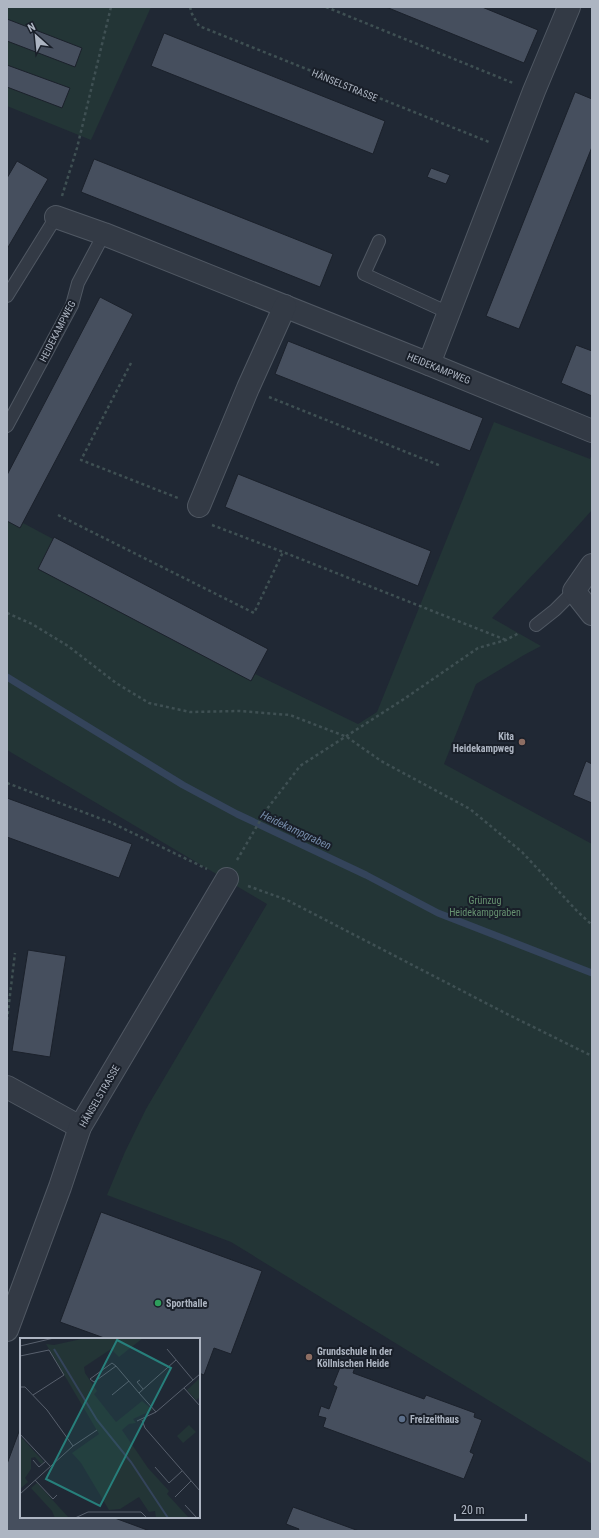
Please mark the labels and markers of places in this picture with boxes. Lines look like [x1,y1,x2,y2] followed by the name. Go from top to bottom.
[453,731,514,754] place label: Kita Heidekampweg
[517,737,527,747] marker: Kita Heidekampweg
[153,1298,163,1308] marker: Sporthalle
[166,1298,208,1309] place label: Sporthalle
[317,1346,393,1369] place label: Grundschule in der Köllnischen Heide
[304,1352,314,1362] marker: Grundschule in der Köllnischen Heide
[397,1414,407,1424] marker: Freizeithaus
[410,1414,460,1425] place label: Freizeithaus

